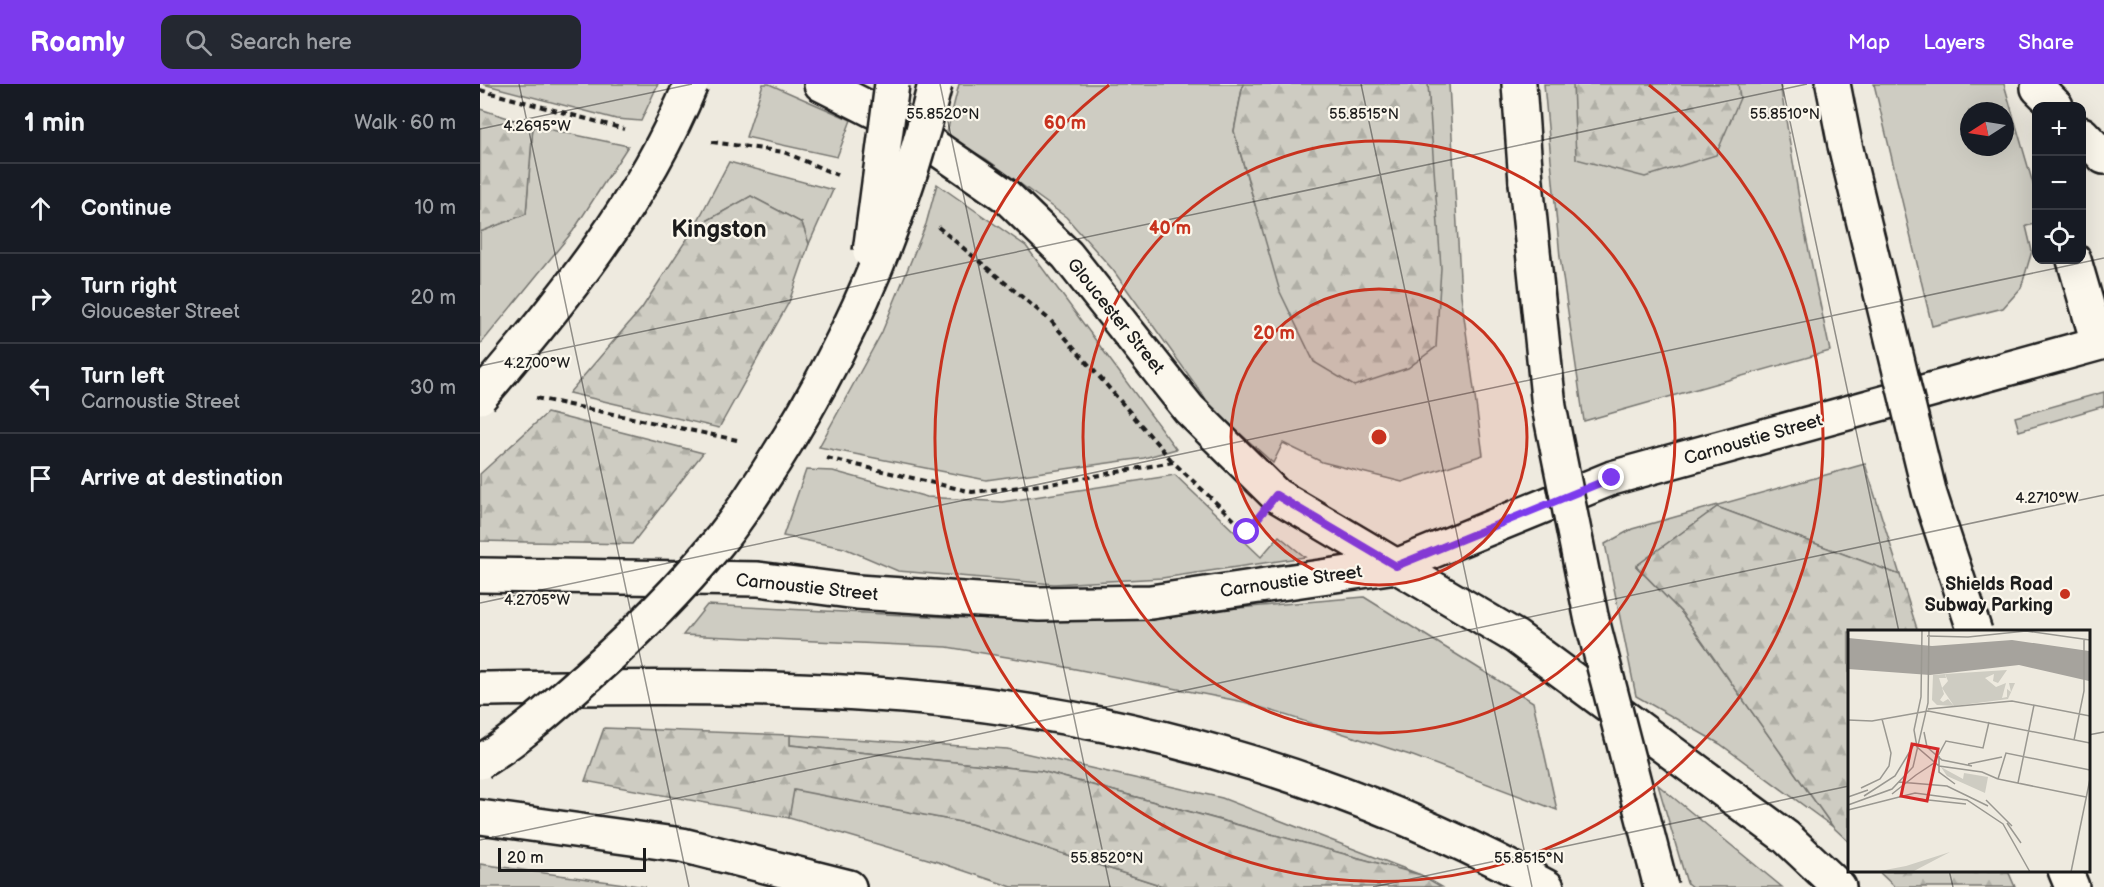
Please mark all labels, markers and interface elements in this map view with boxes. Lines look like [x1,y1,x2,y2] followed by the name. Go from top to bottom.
[161,15,581,69] search box
[30,26,125,59] text: Roamly
[182,26,215,59] icon: search
[230,29,352,56] text: Search here
[1848,30,1890,55] text: Map
[1923,30,1985,55] text: Layers
[2018,30,2074,55] text: Share
[1960,102,2014,156] north arrow
[2032,102,2086,264] map controls
[2032,102,2086,156] button: +
[906,105,980,124] text: 55.8520°N
[1329,105,1399,124] text: 55.8515°N
[1750,105,1820,124] text: 55.8510°N
[24,108,85,139] text: 1 min
[354,111,456,135] text: Walk · 60 m
[1044,113,1086,134] text: 60 m
[503,117,571,136] text: 4.2695°W
[2032,156,2086,210] button: −
[24,192,57,225] icon: ahead
[81,195,171,222] text: Continue
[415,196,456,220] text: 10 m
[2032,210,2086,264] button: locate
[671,215,767,244] district label: Kingston
[1149,218,1191,239] text: 40 m
[1063,254,1169,379] street label: Gloucester Street
[81,273,177,300] text: Turn right
[24,282,57,315] icon: right
[411,286,456,310] text: 20 m
[81,300,240,324] text: Gloucester Street
[1253,323,1295,344] text: 20 m
[504,354,571,373] text: 4.2700°W
[81,363,165,390] text: Turn left
[24,372,57,405] icon: left
[410,376,456,400] text: 30 m
[81,390,240,414] text: Carnoustie Street
[1682,410,1825,469] street label: Carnoustie Street
[1369,427,1389,447] centre of rings
[24,462,57,495] icon: arrive
[1598,464,1624,490] route end
[81,465,283,492] text: Arrive at destination
[2015,489,2079,508] text: 4.2710°W
[1233,518,1259,544] route start
[1219,561,1364,602] street label: Carnoustie Street
[735,570,880,605] street label: Carnoustie Street
[1925,574,2053,616] place label: Shields Road Subway Parking
[2058,587,2072,601] marker: Shields Road Subway Parking
[504,591,570,610] text: 4.2705°W
[1848,630,2089,872] inset map
[498,845,646,872] scale bar
[507,849,543,868] text: 20 m
[1070,849,1144,868] text: 55.8520°N
[1494,849,1564,868] text: 55.8515°N

